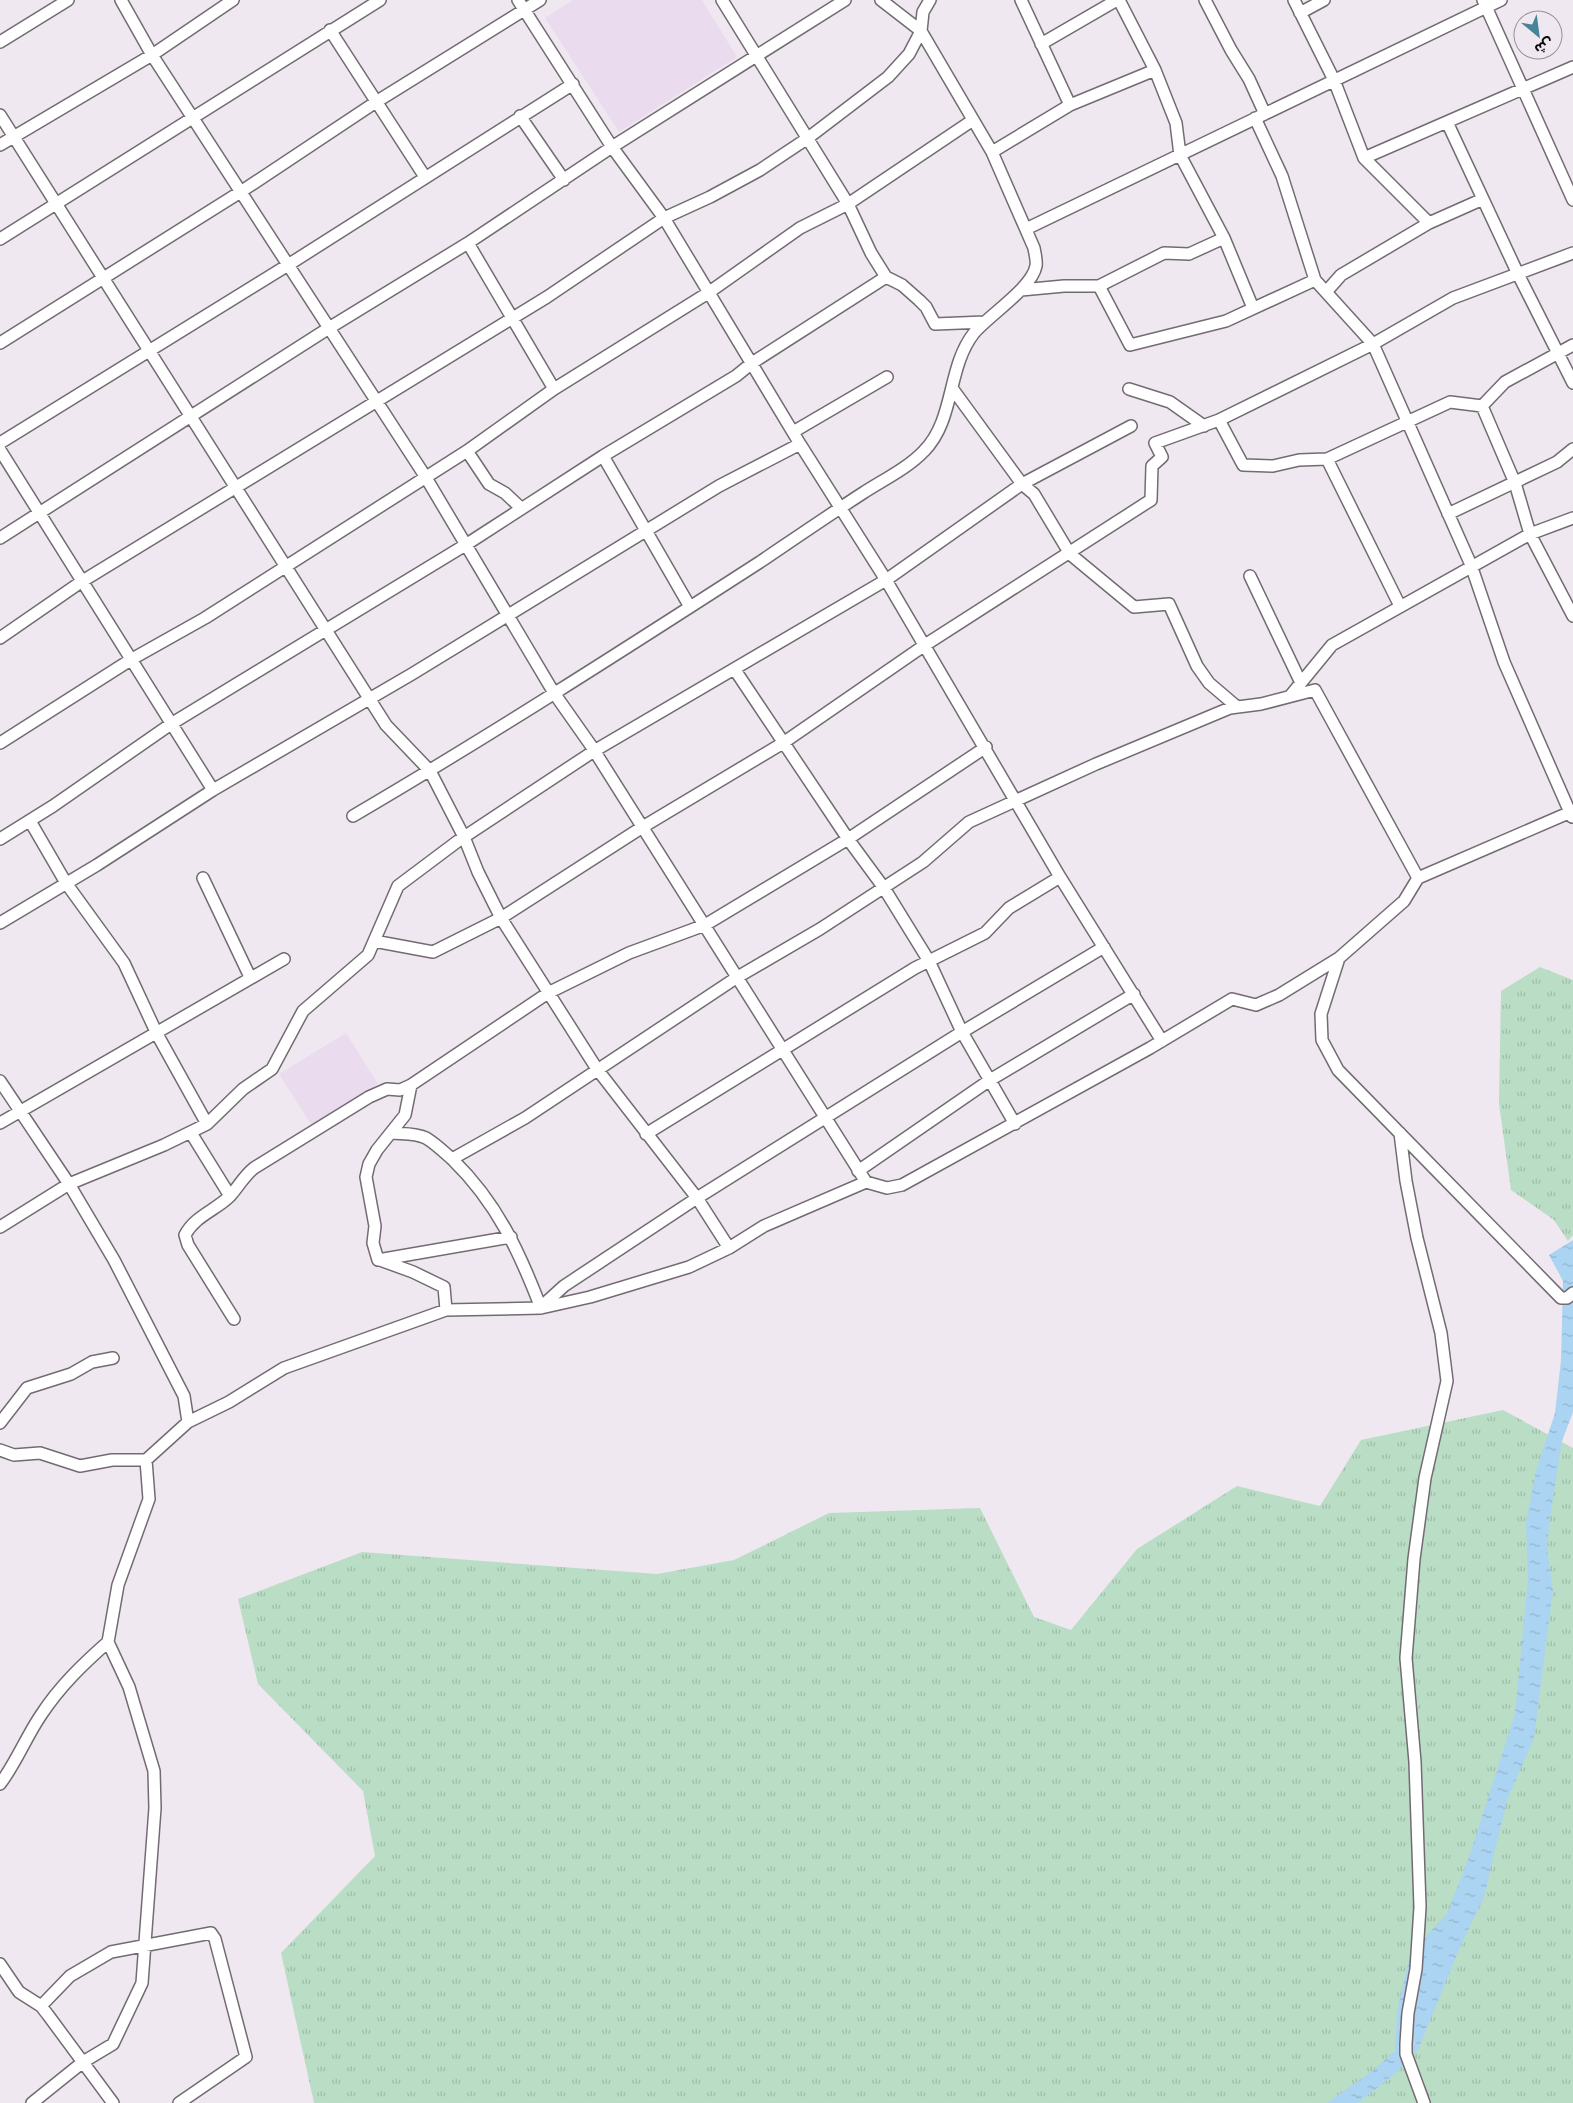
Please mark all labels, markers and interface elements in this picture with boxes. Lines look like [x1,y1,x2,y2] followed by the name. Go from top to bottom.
[1513,10,1563,60] north arrow
[1531,33,1558,61] text: ش

